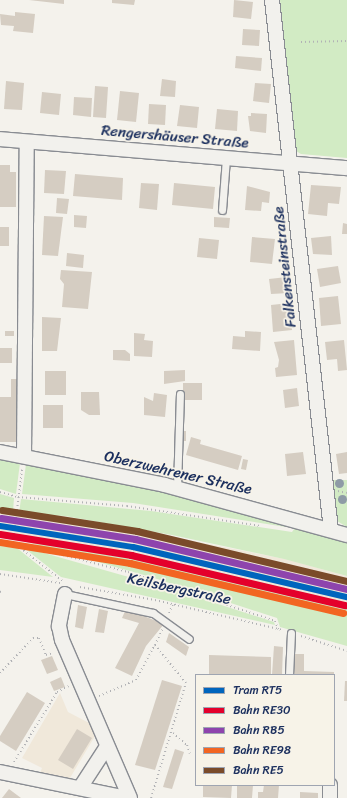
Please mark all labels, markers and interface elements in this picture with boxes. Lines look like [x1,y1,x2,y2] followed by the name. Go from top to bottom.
[100,122,250,152] street label: Rengershäuser Straße
[270,206,300,328] street label: Falkensteinstraße
[102,447,254,499] street label: Oberzwehrener Straße
[126,569,232,609] street label: Keilsbergstraße
[195,674,335,786] legend
[233,679,282,701] text: Tram RT5
[233,699,291,721] text: Bahn RE30
[233,719,285,741] text: Bahn RB5
[233,739,291,761] text: Bahn RE98
[233,759,284,781] text: Bahn RE5

